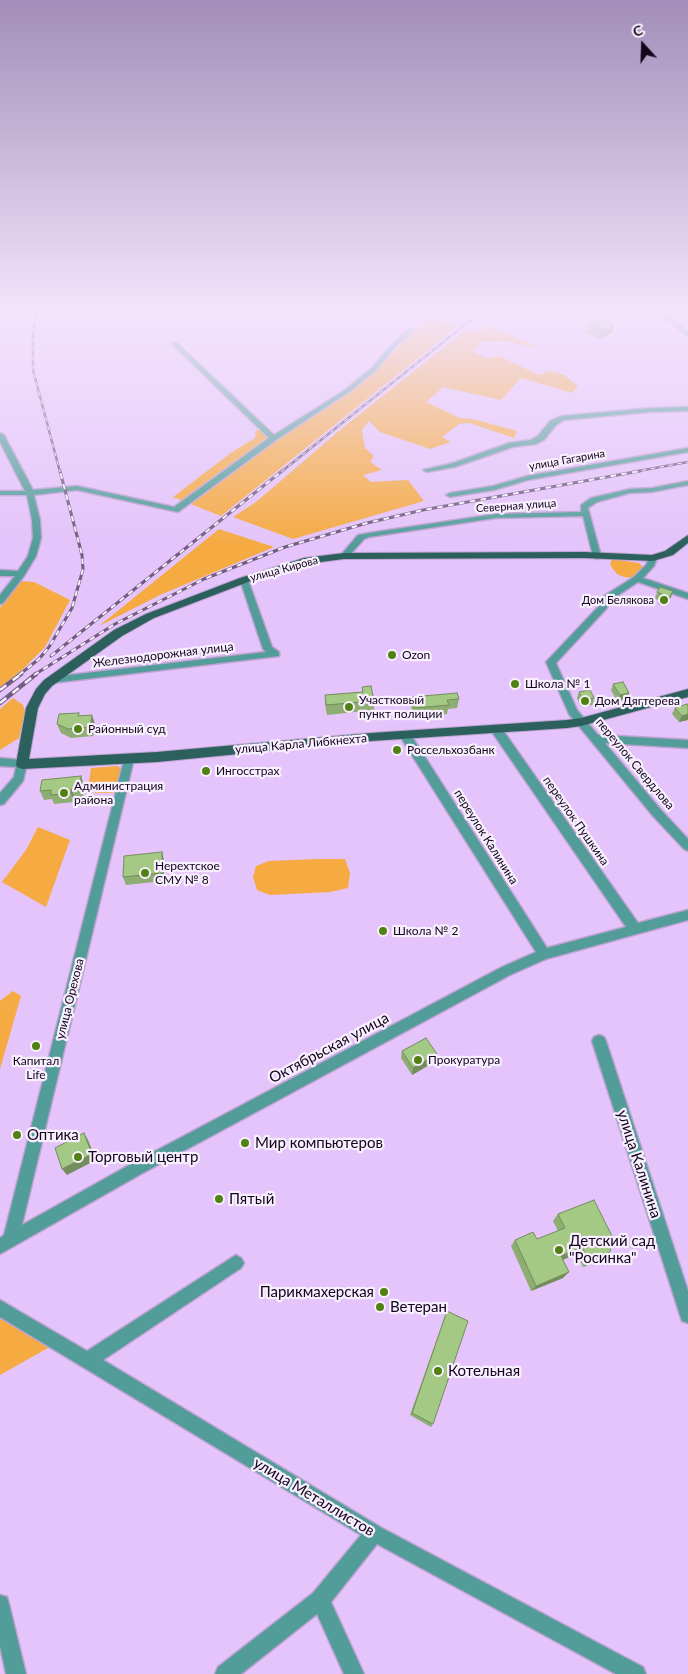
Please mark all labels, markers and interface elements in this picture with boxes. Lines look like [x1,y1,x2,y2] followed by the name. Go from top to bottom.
[618,20,668,70] north arrow
[630,21,645,40] text: С
[528,447,606,473] street label: улица Гагарина
[475,497,557,515] street label: Северная улица
[249,554,319,584] street label: улица Кирова
[582,593,654,607] place label: Дом Белякова
[658,594,670,606] marker: Дом Белякова
[92,639,234,671] street label: Железнодорожная улица
[402,648,430,662] place label: Ozon
[386,649,398,661] marker: Ozon
[525,677,590,691] place label: Школа № 1
[509,678,521,690] marker: Школа № 1
[359,693,442,721] place label: Участковый пункт полиции
[595,694,680,708] place label: Дом Дягтерева
[579,695,591,707] marker: Дом Дягтерева
[343,701,355,713] marker: Участковый пункт полиции
[593,715,677,813] street label: переулок Свердлова
[88,722,166,736] place label: Районный суд
[72,723,84,735] marker: Районный суд
[235,731,367,757] street label: улица Карла Либкнехта
[407,743,495,757] place label: Россельхозбанк
[391,744,403,756] marker: Россельхозбанк
[216,764,279,778] place label: Ингосстрах
[200,765,212,777] marker: Ингосстрах
[540,774,612,868] street label: переулок Пушкина
[74,779,163,807] place label: Администрация района
[58,787,70,799] marker: Администрация района
[451,787,521,887] street label: переулок Калинина
[155,859,220,887] place label: Нерехтское СМУ № 8
[139,867,151,879] marker: Нерехтское СМУ № 8
[393,924,458,938] place label: Школа № 2
[377,925,389,937] marker: Школа № 2
[53,957,87,1041] street label: улица Орехова
[266,1009,392,1087] street label: Октябрьская улица
[30,1040,42,1052] marker: Капитал Life
[428,1053,500,1067] place label: Прокуратура
[13,1054,59,1082] place label: Капитал Life
[412,1054,424,1066] marker: Прокуратура
[613,1108,665,1220] street label: улица Калинина
[27,1126,79,1144] place label: Оптика
[11,1129,23,1141] marker: Оптика
[255,1134,383,1152] place label: Мир компьютеров
[239,1137,251,1149] marker: Мир компьютеров
[88,1148,198,1166] place label: Торговый центр
[72,1151,84,1163] marker: Торговый центр
[229,1190,274,1208] place label: Пятый
[213,1193,225,1205] marker: Пятый
[569,1232,655,1267] place label: Детский сад "Росинка"
[553,1244,565,1256] marker: Детский сад "Росинка"
[260,1283,374,1301] place label: Парикмахерская
[378,1286,390,1298] marker: Парикмахерская
[390,1298,447,1316] place label: Ветеран
[374,1301,386,1313] marker: Ветеран
[448,1362,520,1380] place label: Котельная
[432,1365,444,1377] marker: Котельная
[250,1454,378,1540] street label: улица Металлистов

